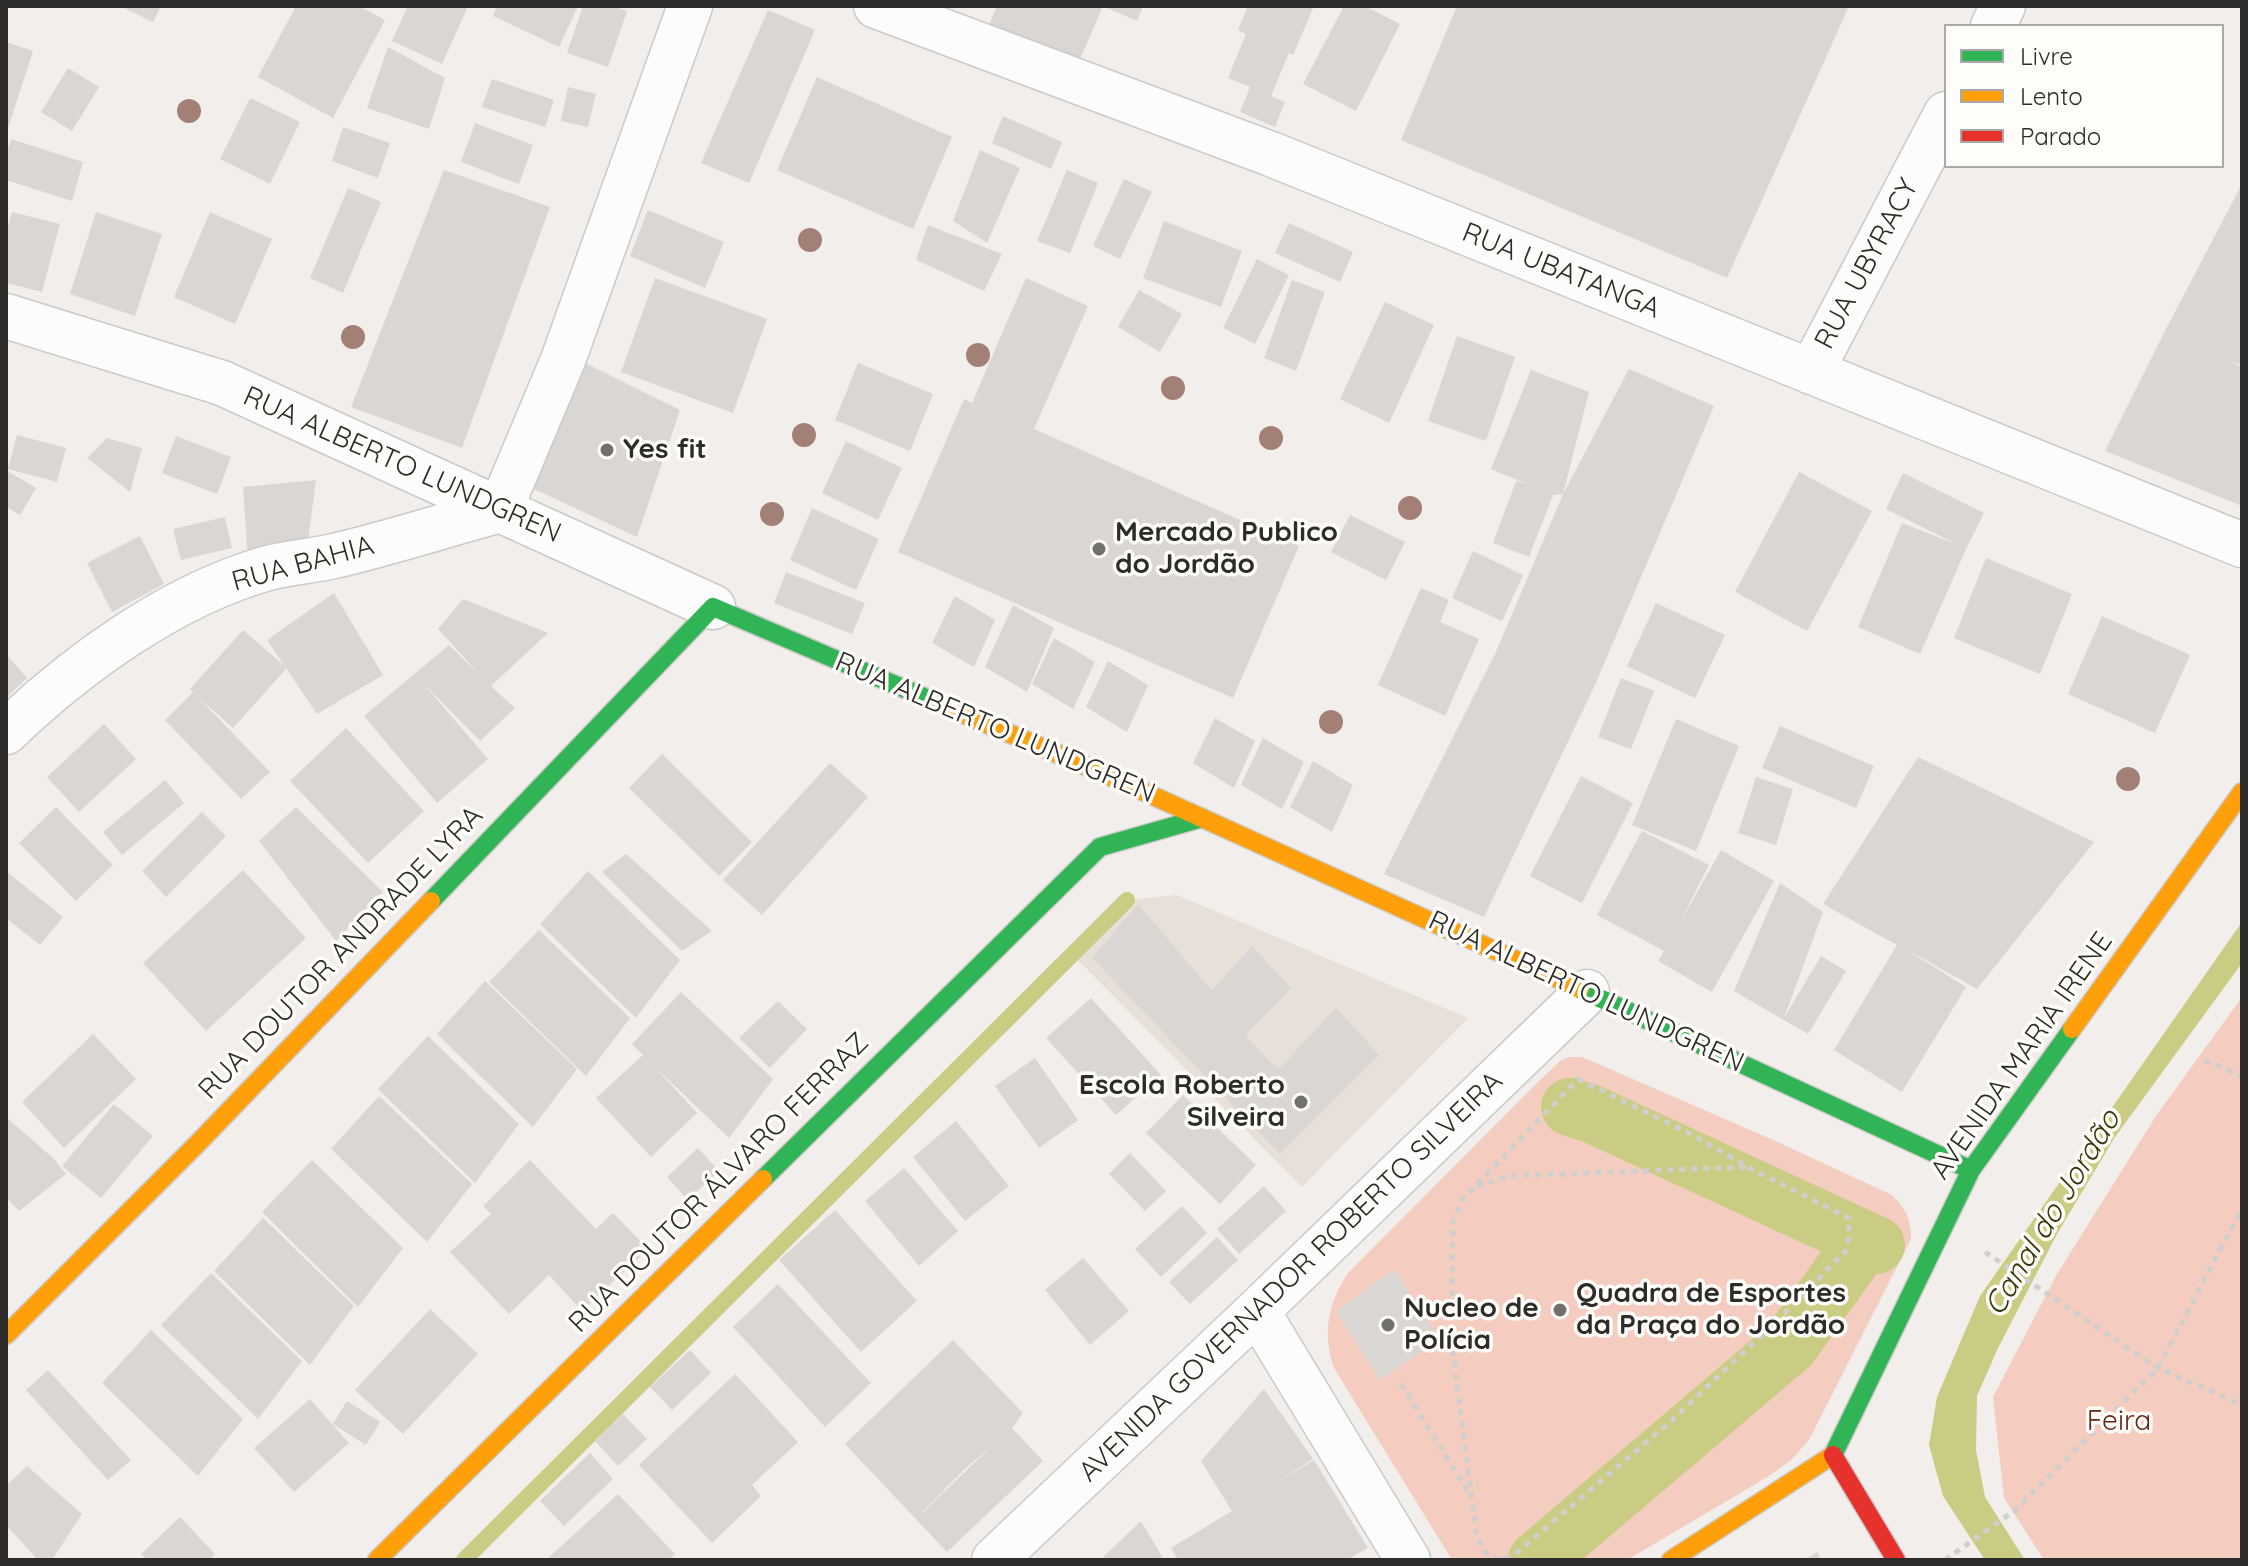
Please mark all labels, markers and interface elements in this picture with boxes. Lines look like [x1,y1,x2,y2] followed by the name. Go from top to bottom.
[1944,24,2224,168] legend
[2020,41,2073,71] text: Livre
[2020,81,2083,111] text: Lento
[2020,121,2101,151] text: Parado
[1808,173,1926,355] street label: RUA UBYRACY
[1457,216,1665,326] street label: RUA UBATANGA
[238,380,566,550] street label: RUA ALBERTO LUNDGREN
[623,433,707,467] place label: Yes fit
[598,441,616,459] marker: Yes fit
[1115,516,1338,582] place label: Mercado Publico do Jordão
[228,529,378,599] street label: RUA BAHIA
[1090,540,1108,558] marker: Mercado Publico do Jordão
[830,645,1160,811] street label: RUA ALBERTO LUNDGREN
[192,799,490,1107] street label: RUA DOUTOR ANDRADE LYRA
[1423,904,1749,1080] street label: RUA ALBERTO LUNDGREN
[1924,926,2120,1186] street label: AVENIDA MARIA IRENE
[562,1026,876,1340] street label: RUA DOUTOR ÁLVARO FERRAZ
[1072,1065,1510,1489] street label: AVENIDA GOVERNADOR ROBERTO SILVEIRA
[1079,1069,1285,1135] place label: Escola Roberto Silveira
[1292,1093,1310,1111] marker: Escola Roberto Silveira
[1977,1104,2129,1322] water label: Canal do Jordão
[1576,1277,1846,1343] place label: Quadra de Esportes da Praça do Jordão
[1404,1292,1539,1358] place label: Nucleo de Polícia
[1551,1301,1569,1319] marker: Quadra de Esportes da Praça do Jordão
[1379,1316,1397,1334] marker: Nucleo de Polícia
[2087,1405,2151,1439] park label: Feira

